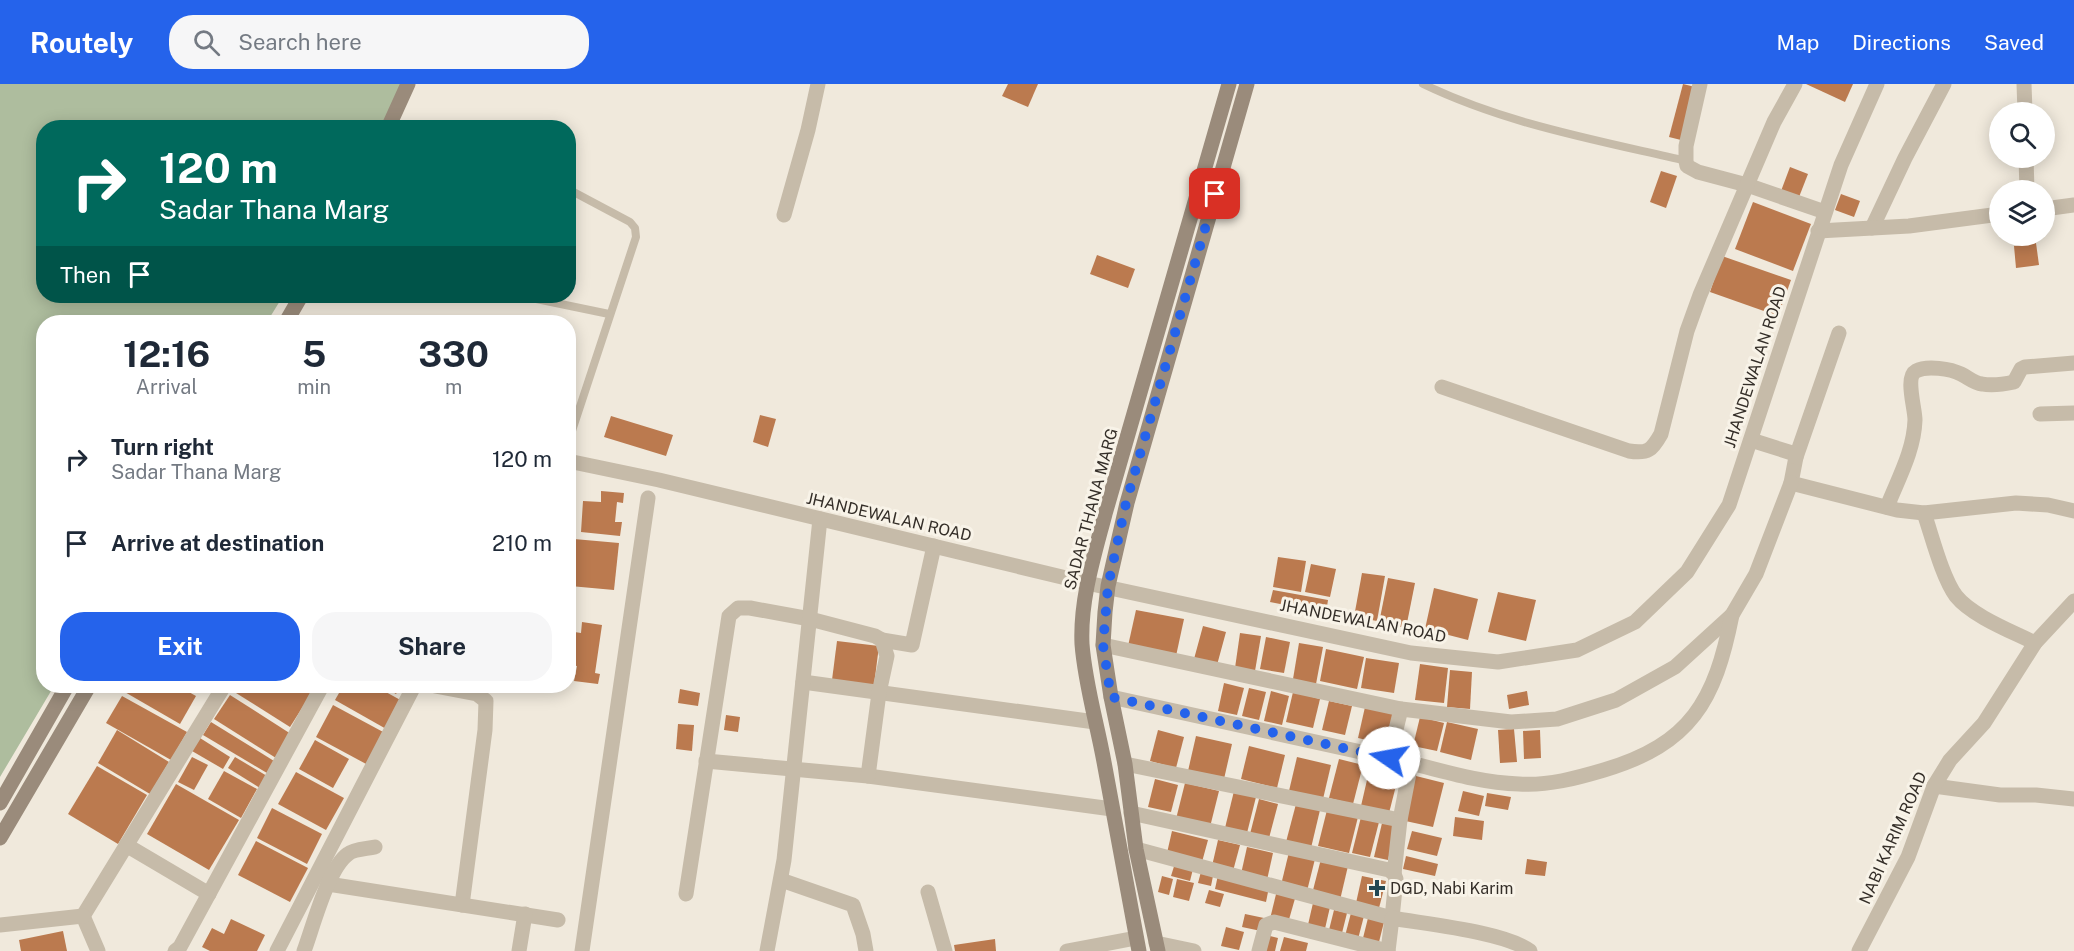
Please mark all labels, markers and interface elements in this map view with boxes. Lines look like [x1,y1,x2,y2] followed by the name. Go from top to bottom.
[169,15,589,69] search box
[30,26,133,59] text: Routely
[190,26,223,59] icon: search
[238,29,362,55] text: Search here
[1777,30,1819,55] text: Map
[1852,30,1951,55] text: Directions
[1984,30,2044,55] text: Saved
[1989,102,2055,246] map controls
[1989,102,2055,168] button: search
[159,143,278,192] text: 120 m
[60,144,138,222] icon: right
[1189,168,1240,219] pin
[1198,177,1231,210] icon: arrive
[1989,180,2055,246] button: layers
[159,193,389,225] text: Sadar Thana Marg
[123,258,156,291] icon: arrive
[60,262,111,288] text: Then
[1720,284,1790,450] street label: JHANDEWALAN ROAD
[123,333,210,375] text: 12:16
[302,333,326,375] text: 5
[418,333,489,375] text: 330
[136,375,197,399] text: Arrival
[297,375,331,399] text: min
[445,375,462,399] text: m
[1060,426,1122,592] street label: SADAR THANA MARG
[111,434,214,460] text: Turn right
[60,443,93,476] icon: right
[492,446,552,472] text: 120 m
[111,460,282,484] text: Sadar Thana Marg
[805,489,973,545] street label: JHANDEWALAN ROAD
[60,527,93,560] icon: arrive
[111,530,324,556] text: Arrive at destination
[492,530,552,556] text: 210 m
[1278,596,1448,646] street label: JHANDEWALAN ROAD
[60,612,300,681] button: Exit
[312,612,552,681] button: Share
[1357,726,1421,790] position arrow
[1855,769,1931,907] street label: NABI KARIM ROAD
[1368,879,1386,897] marker: DGD, Nabi Karim
[1390,879,1513,898] place label: DGD, Nabi Karim

